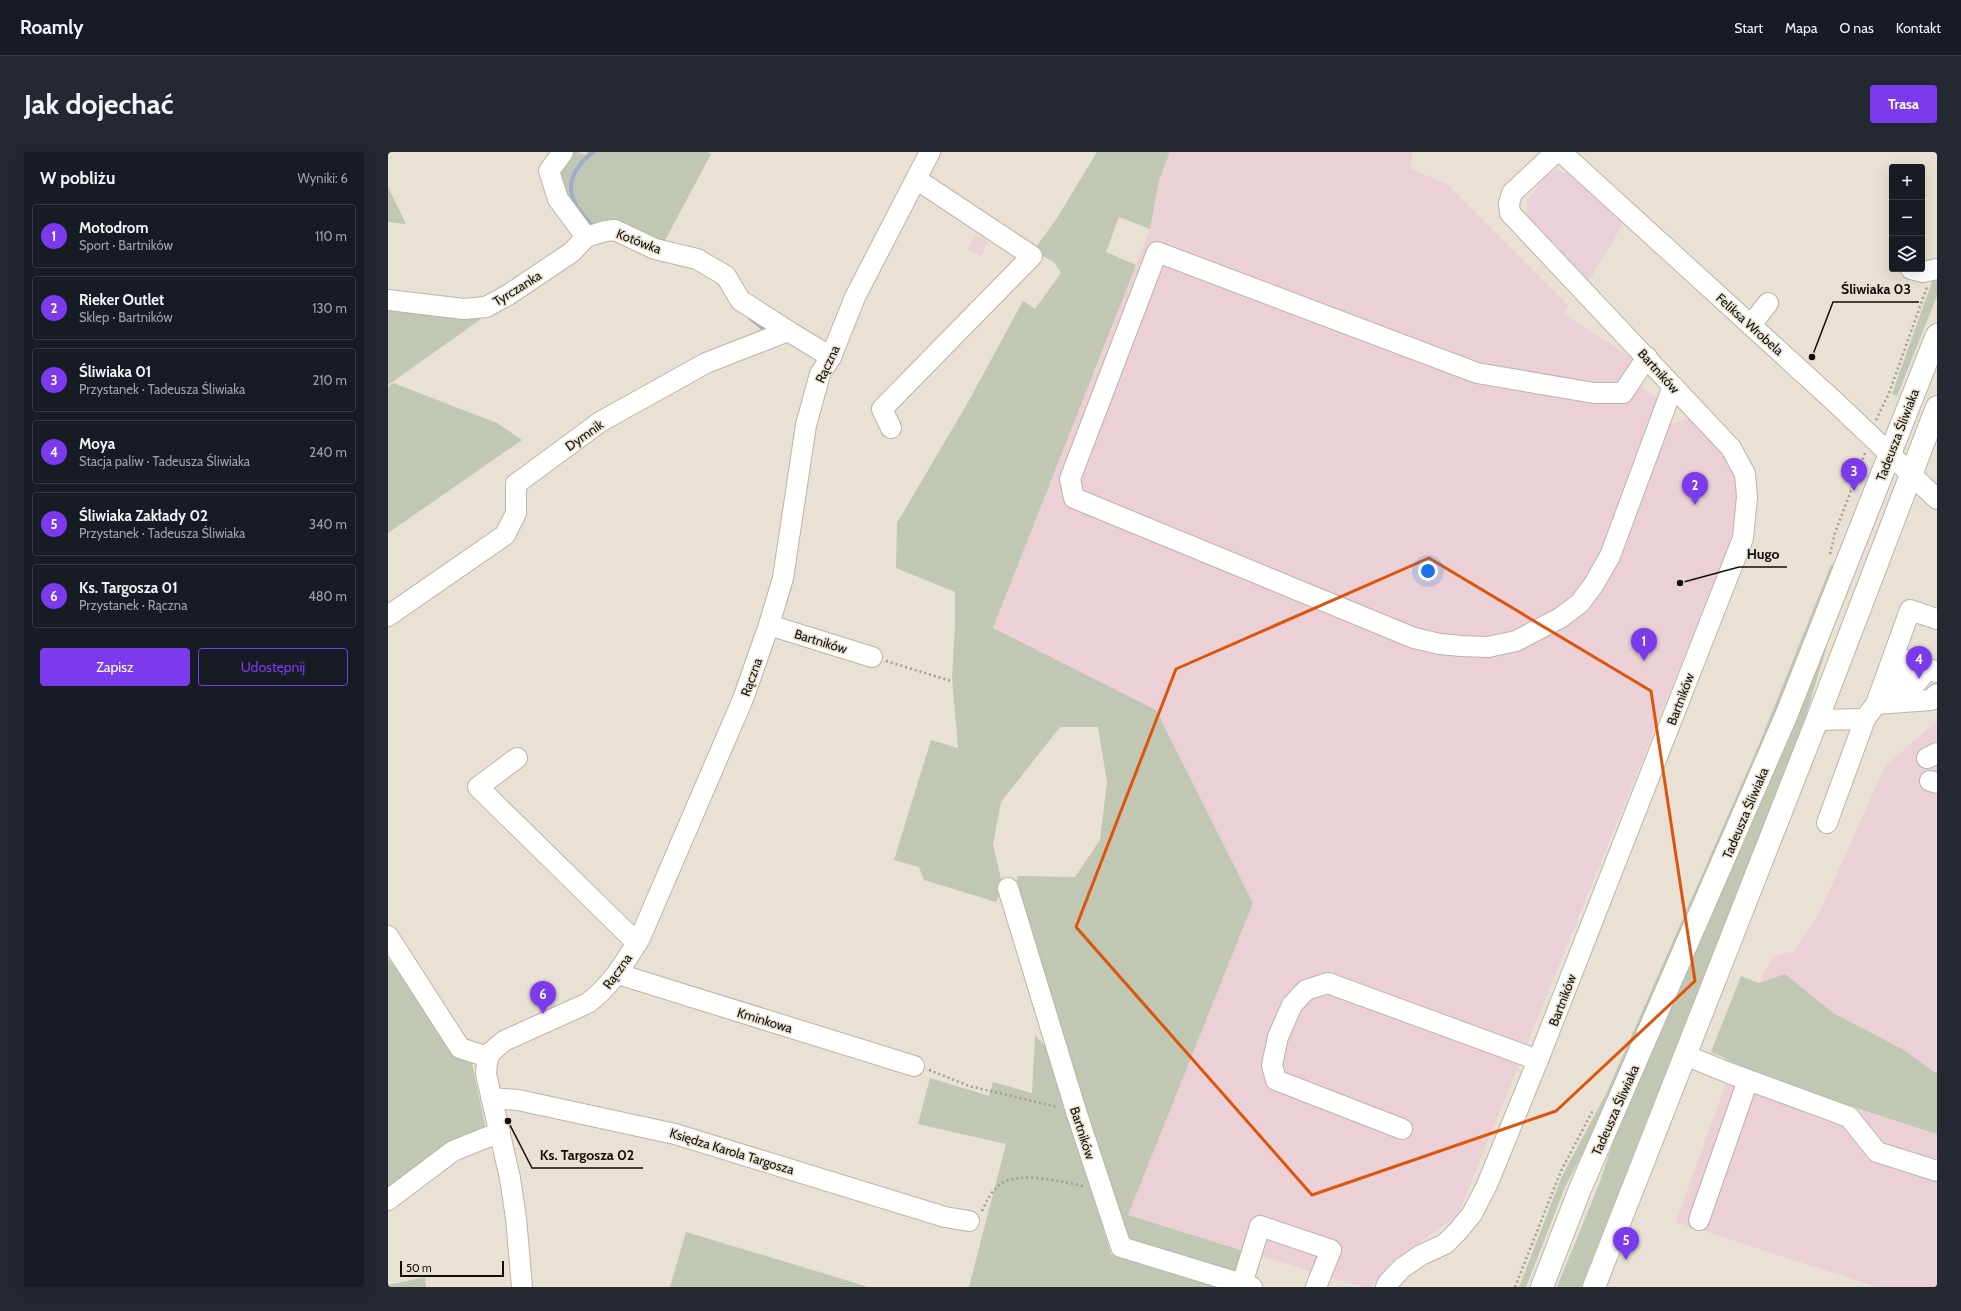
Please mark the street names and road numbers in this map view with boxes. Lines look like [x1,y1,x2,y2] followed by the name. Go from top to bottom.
[614,225,664,257] street label: Kotówka
[490,267,545,309] street label: Tyrczanka
[1713,290,1788,359] street label: Feliksa Wrobela
[811,342,843,385] street label: Rączna
[1635,345,1684,397] street label: Bartników
[1872,386,1922,483] street label: Tadeusza Śliwiaka
[562,416,606,454] street label: Dymnik
[793,625,850,657] street label: Bartników
[737,655,766,698] street label: Rączna
[1663,670,1697,727] street label: Bartników
[1719,764,1772,861] street label: Tadeusza Śliwiaka
[599,950,636,992] street label: Rączna
[1545,971,1579,1028] street label: Bartników
[735,1004,795,1036] street label: Kminkowa
[1588,1061,1642,1158] street label: Tadeusza Śliwiaka
[1067,1105,1099,1162] street label: Bartników
[668,1124,797,1178] street label: Księdza Karola Targosza

